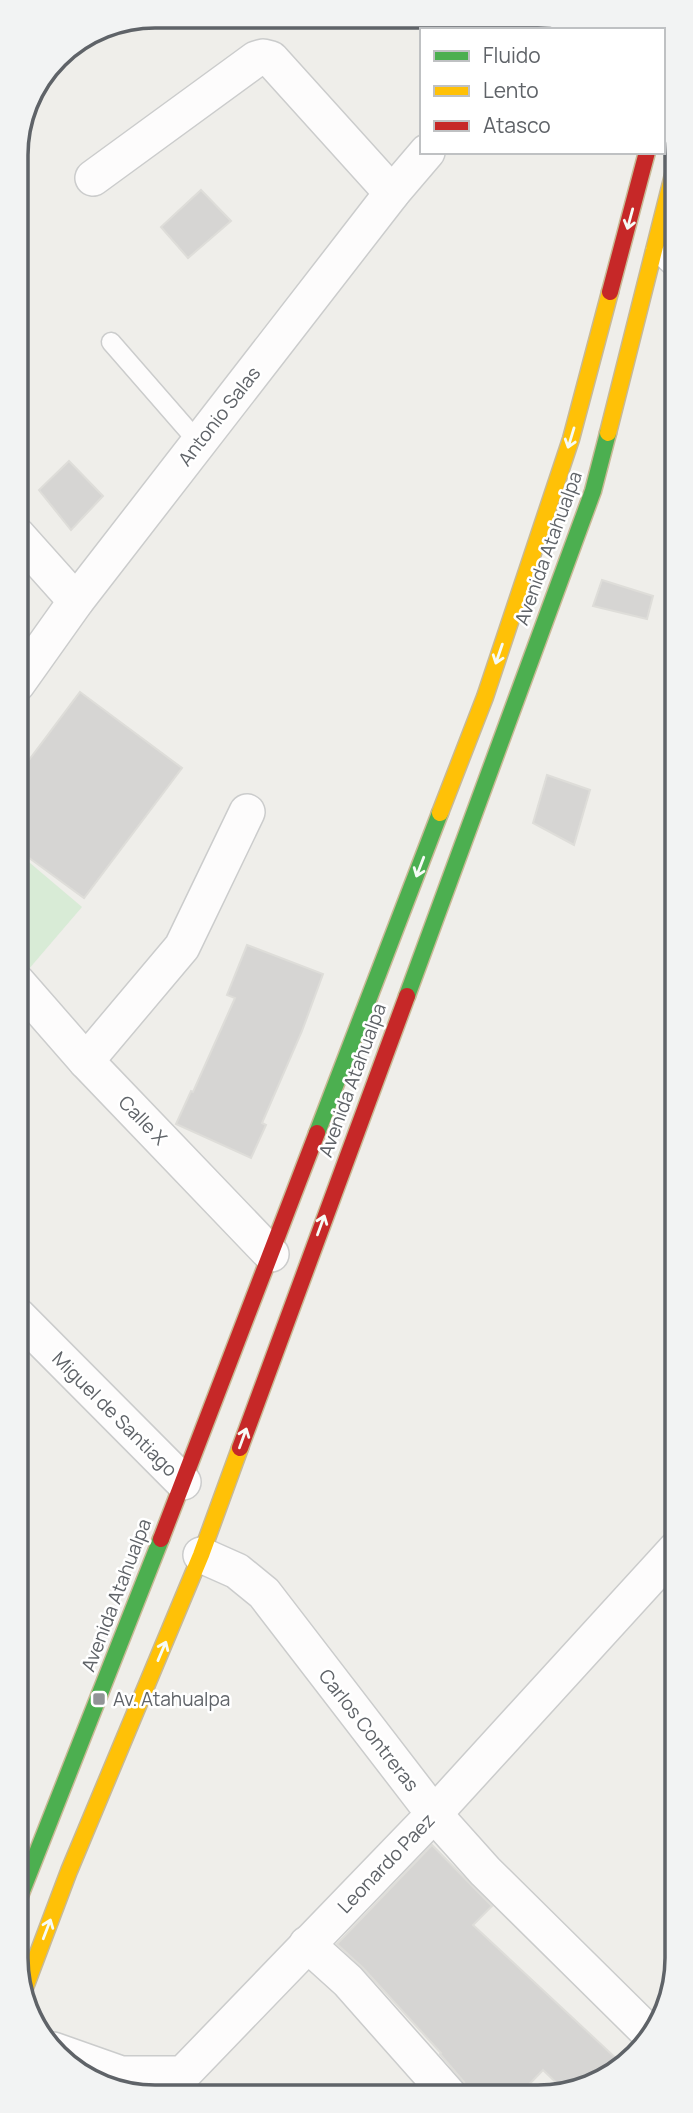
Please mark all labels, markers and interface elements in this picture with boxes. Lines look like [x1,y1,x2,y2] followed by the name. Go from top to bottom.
[420,28,665,154] legend
[483,41,541,69] text: Fluido
[483,76,539,104] text: Lento
[483,111,551,139] text: Atasco
[623,207,636,229] one-way arrow
[172,361,266,471] street label: Antonio Salas
[564,427,577,449] one-way arrow
[508,467,588,629] street label: Avenida Atahualpa
[492,643,505,665] one-way arrow
[412,856,425,877] one-way arrow
[312,999,392,1161] street label: Avenida Atahualpa
[113,1090,173,1151] street label: Calle X
[316,1214,329,1236] one-way arrow
[47,1346,183,1482] street label: Miguel de Santiago
[238,1428,250,1450] one-way arrow
[75,1515,157,1675] street label: Avenida Atahualpa
[156,1640,169,1662] one-way arrow
[313,1663,425,1797] street label: Carlos Contreras
[113,1686,230,1712] place label: Av. Atahualpa
[91,1691,107,1707] marker: Av. Atahualpa
[332,1807,440,1919] street label: Leonardo Paez
[42,1918,55,1940] one-way arrow

